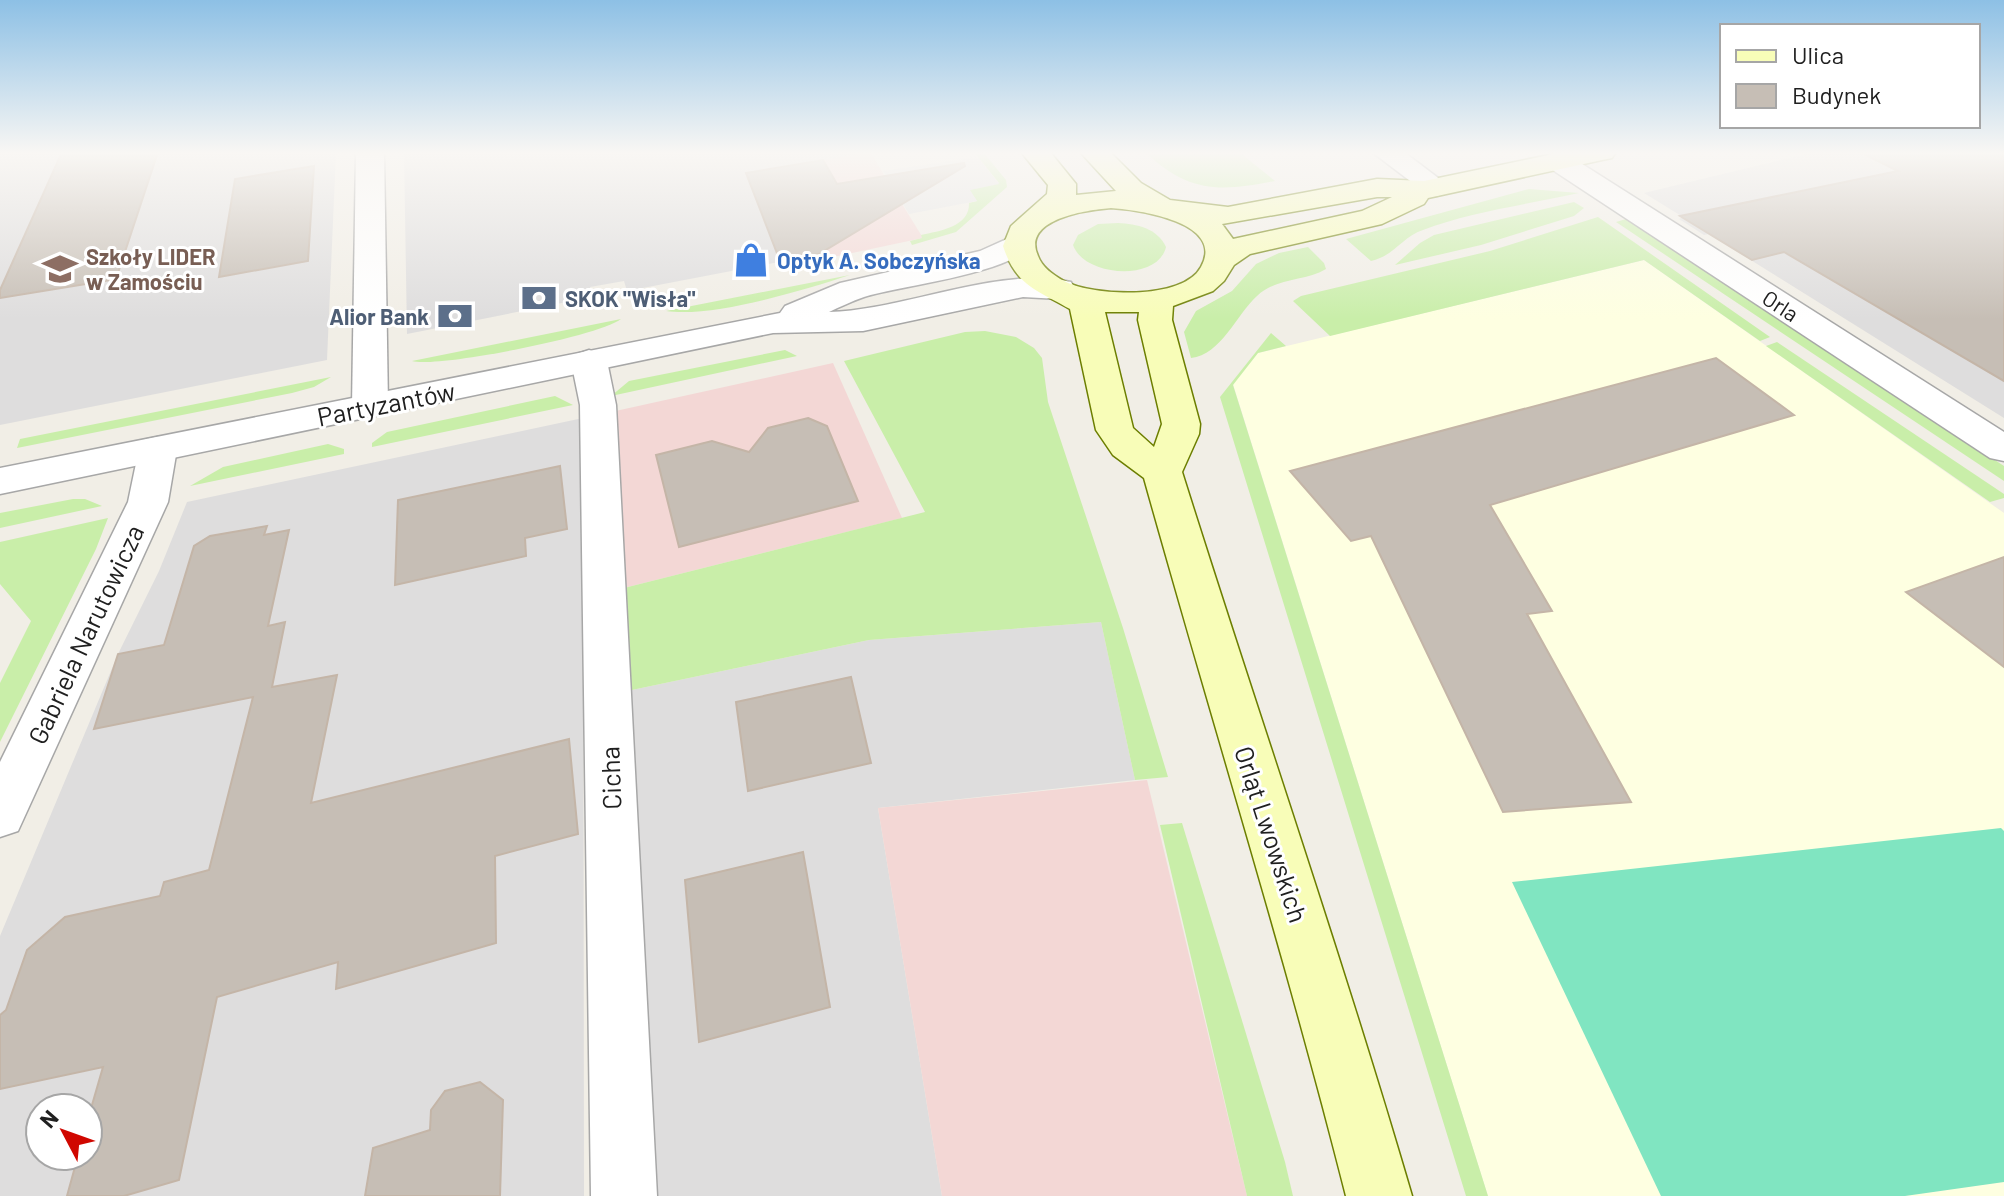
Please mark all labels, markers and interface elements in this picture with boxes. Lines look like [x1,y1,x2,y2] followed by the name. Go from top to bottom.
[1720,24,1980,128] legend
[1792,40,1844,69] text: Ulica
[1792,80,1881,109] text: Budynek
[732,241,770,279] shop icon: Optyk A. Sobczyńska
[86,243,216,294] place label: Szkoły LIDER w Zamościu
[777,247,981,273] place label: Optyk A. Sobczyńska
[41,250,79,288] school or university icon: Szkoły LIDER w Zamościu
[520,279,558,317] bank icon: SKOK "Wisła"
[1758,284,1804,326] street label: Orla
[565,285,696,311] place label: SKOK "Wisła"
[436,297,474,335] bank icon: Alior Bank
[329,303,429,329] place label: Alior Bank
[314,374,458,432] street label: Partyzantów
[21,519,149,749] street label: Gabriela Narutowicza
[1229,742,1315,926] street label: Orląt Lwowskich
[593,746,627,810] street label: Cicha
[24,1092,104,1172] north arrow
[34,1104,63,1132] text: N

